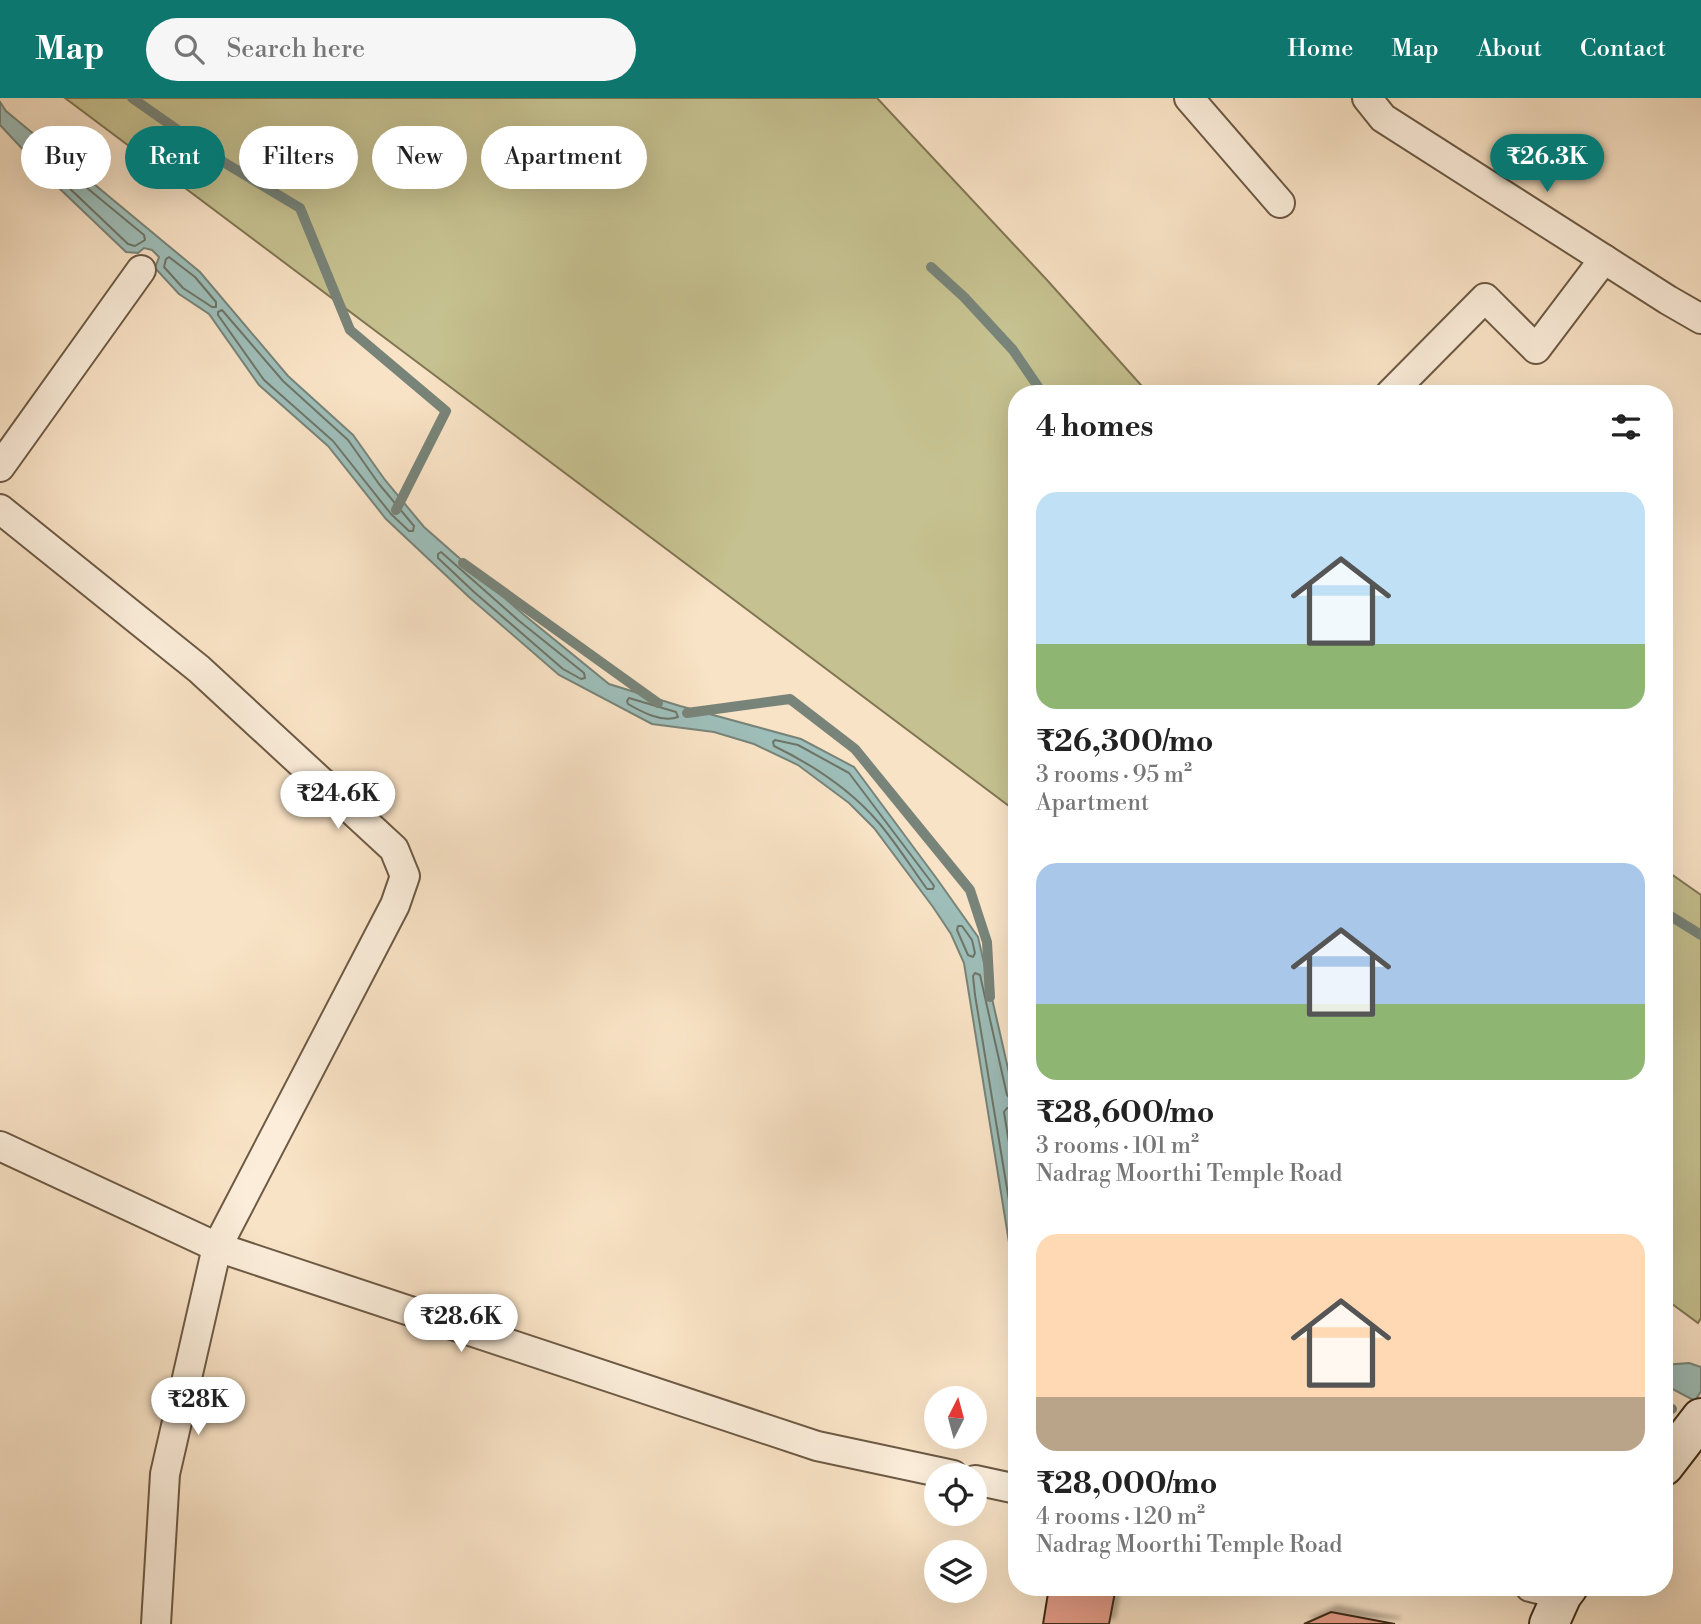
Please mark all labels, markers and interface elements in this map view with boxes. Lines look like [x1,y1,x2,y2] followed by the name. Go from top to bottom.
[146,18,636,81] search box
[35,29,104,70] text: Map
[170,30,208,68] icon: search
[226,33,365,65] text: Search here
[1288,34,1353,64] text: Home
[1391,34,1439,64] text: Map
[1477,34,1542,64] text: About
[1580,34,1666,64] text: Contact
[21,126,111,189] chip: Buy
[125,126,225,189] chip: Rent
[239,126,358,189] chip: Filters
[372,126,467,189] chip: New
[481,126,647,189] chip: Apartment
[1490,134,1604,194] pin: ₹26.3K
[1506,143,1588,171] text: ₹26.3K
[1036,408,1153,446] text: 4 homes
[1607,408,1645,446] icon: filters
[1278,538,1404,664] icon: home
[1036,723,1213,761] text: ₹26,300/mo
[1036,761,1192,789] text: 3 rooms · 95 m²
[281,772,395,831] pin: ₹24.6K
[296,780,380,808] text: ₹24.6K
[1036,789,1149,817] text: Apartment
[1278,909,1404,1035] icon: home
[1036,1094,1214,1132] text: ₹28,600/mo
[1036,1132,1199,1160] text: 3 rooms · 101 m²
[1036,1160,1342,1188] text: Nadrag Moorthi Temple Road
[1278,1280,1404,1406] icon: home
[404,1294,518,1354] pin: ₹28.6K
[420,1303,502,1331] text: ₹28.6K
[157,1378,239,1437] pin: ₹28K
[167,1386,229,1414] text: ₹28K
[924,1386,987,1449] north arrow
[924,1386,987,1603] map controls
[924,1463,987,1526] button: locate
[1036,1465,1217,1503] text: ₹28,000/mo
[1036,1503,1205,1531] text: 4 rooms · 120 m²
[1036,1531,1342,1559] text: Nadrag Moorthi Temple Road
[924,1540,987,1603] button: layers

